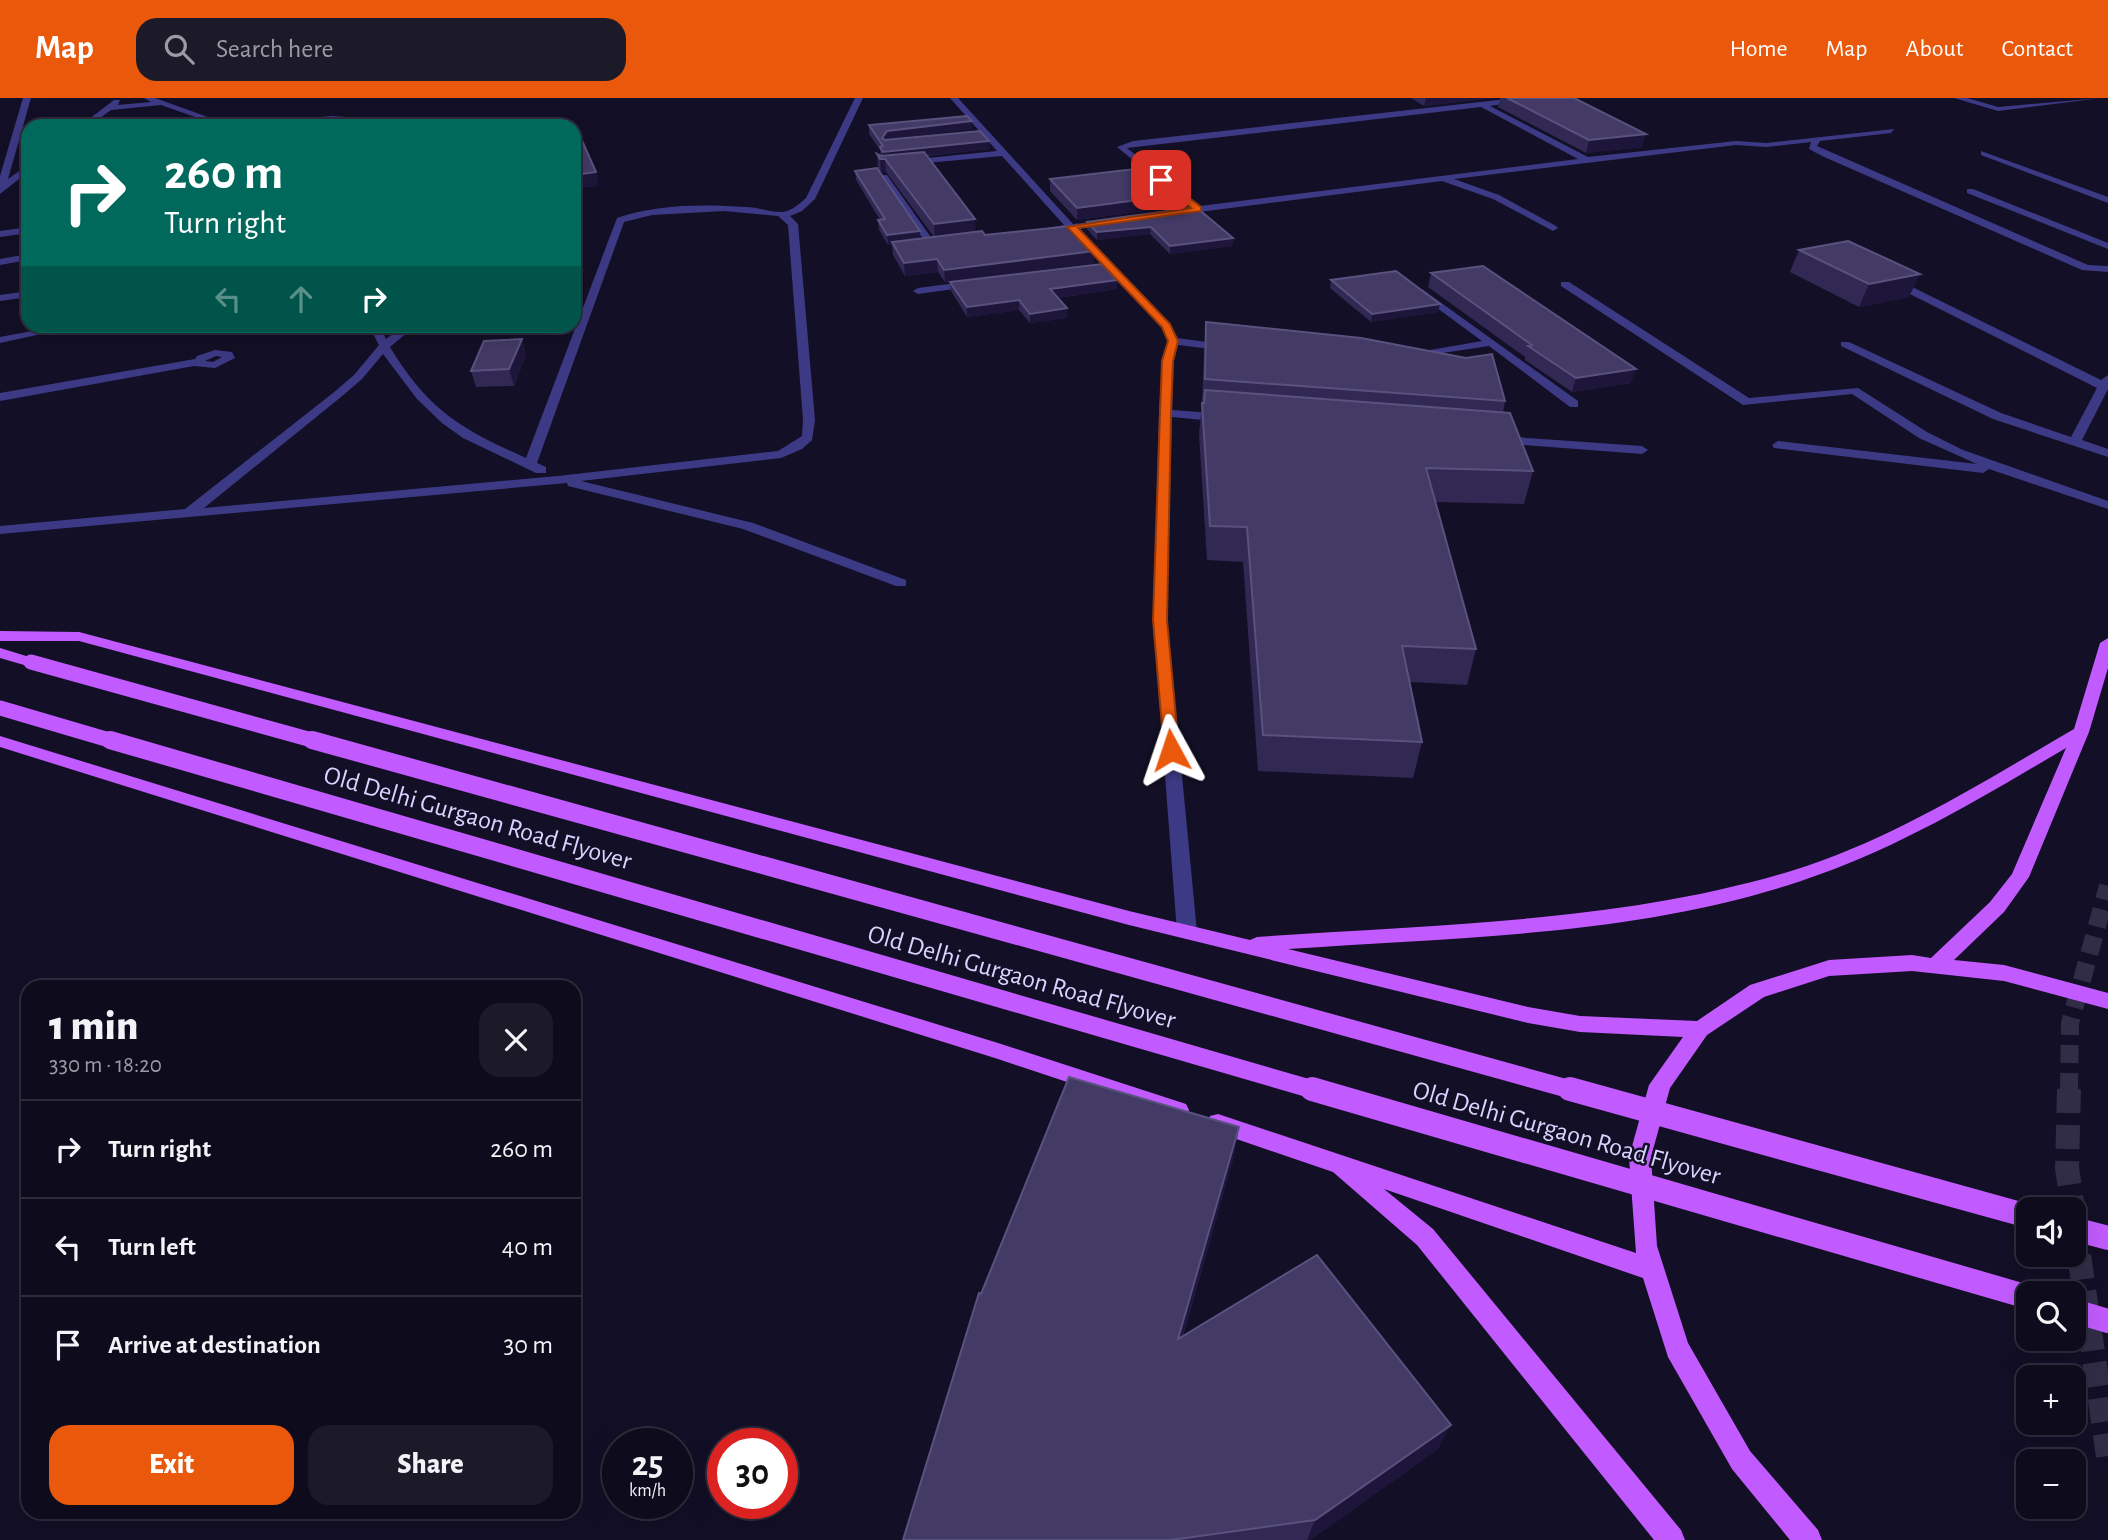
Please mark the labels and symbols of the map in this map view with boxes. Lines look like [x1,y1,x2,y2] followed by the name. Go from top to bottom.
[1131,150,1191,210] pin
[1134,713,1208,787] position arrow
[321,762,635,875] street label: Old Delhi Gurgaon Road Flyover
[865,921,1179,1034] street label: Old Delhi Gurgaon Road Flyover
[1410,1077,1724,1190] street label: Old Delhi Gurgaon Road Flyover
[707,1428,798,1519] speed limit sign: 30

